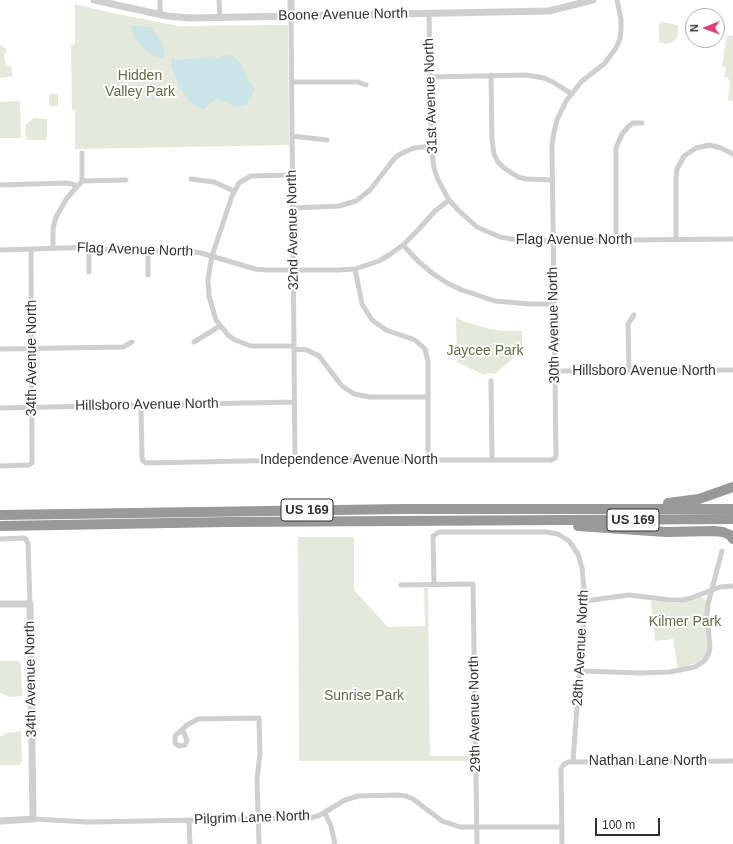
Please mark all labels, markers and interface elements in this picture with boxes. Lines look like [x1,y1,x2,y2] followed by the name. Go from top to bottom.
[278,5,408,25] street label: Boone Avenue North
[685,8,725,48] north arrow
[688,24,700,32] text: N
[421,38,441,154] street label: 31st Avenue North
[105,68,175,100] park label: Hidden Valley Park
[284,170,302,290] street label: 32nd Avenue North
[516,232,632,248] street label: Flag Avenue North
[77,240,193,260] street label: Flag Avenue North
[545,267,563,383] street label: 30th Avenue North
[24,300,40,416] street label: 34th Avenue North
[446,343,524,359] park label: Jaycee Park
[572,363,716,379] street label: Hillsboro Avenue North
[75,395,219,415] street label: Hillsboro Avenue North
[260,452,438,468] street label: Independence Avenue North
[281,499,333,521] road number: US 169
[607,509,659,531] road number: US 169
[570,589,592,707] street label: 28th Avenue North
[649,614,721,630] park label: Kilmer Park
[22,621,40,737] street label: 34th Avenue North
[466,656,484,772] street label: 29th Avenue North
[324,688,404,704] park label: Sunrise Park
[589,753,707,769] street label: Nathan Lane North
[194,808,310,828] street label: Pilgrim Lane North
[597,810,662,836] scale bar
[602,818,635,832] text: 100 m

